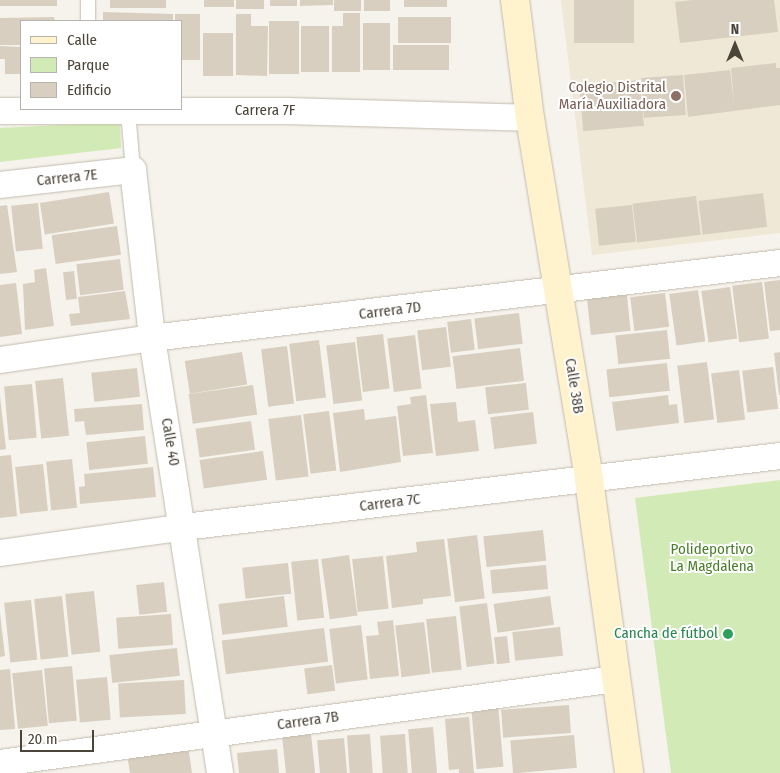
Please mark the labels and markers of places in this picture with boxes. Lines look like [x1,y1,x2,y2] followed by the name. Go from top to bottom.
[559,78,666,113] place label: Colegio Distrital María Auxiliadora
[670,90,682,102] marker: Colegio Distrital María Auxiliadora
[614,625,718,643] place label: Cancha de fútbol
[722,628,734,640] marker: Cancha de fútbol

